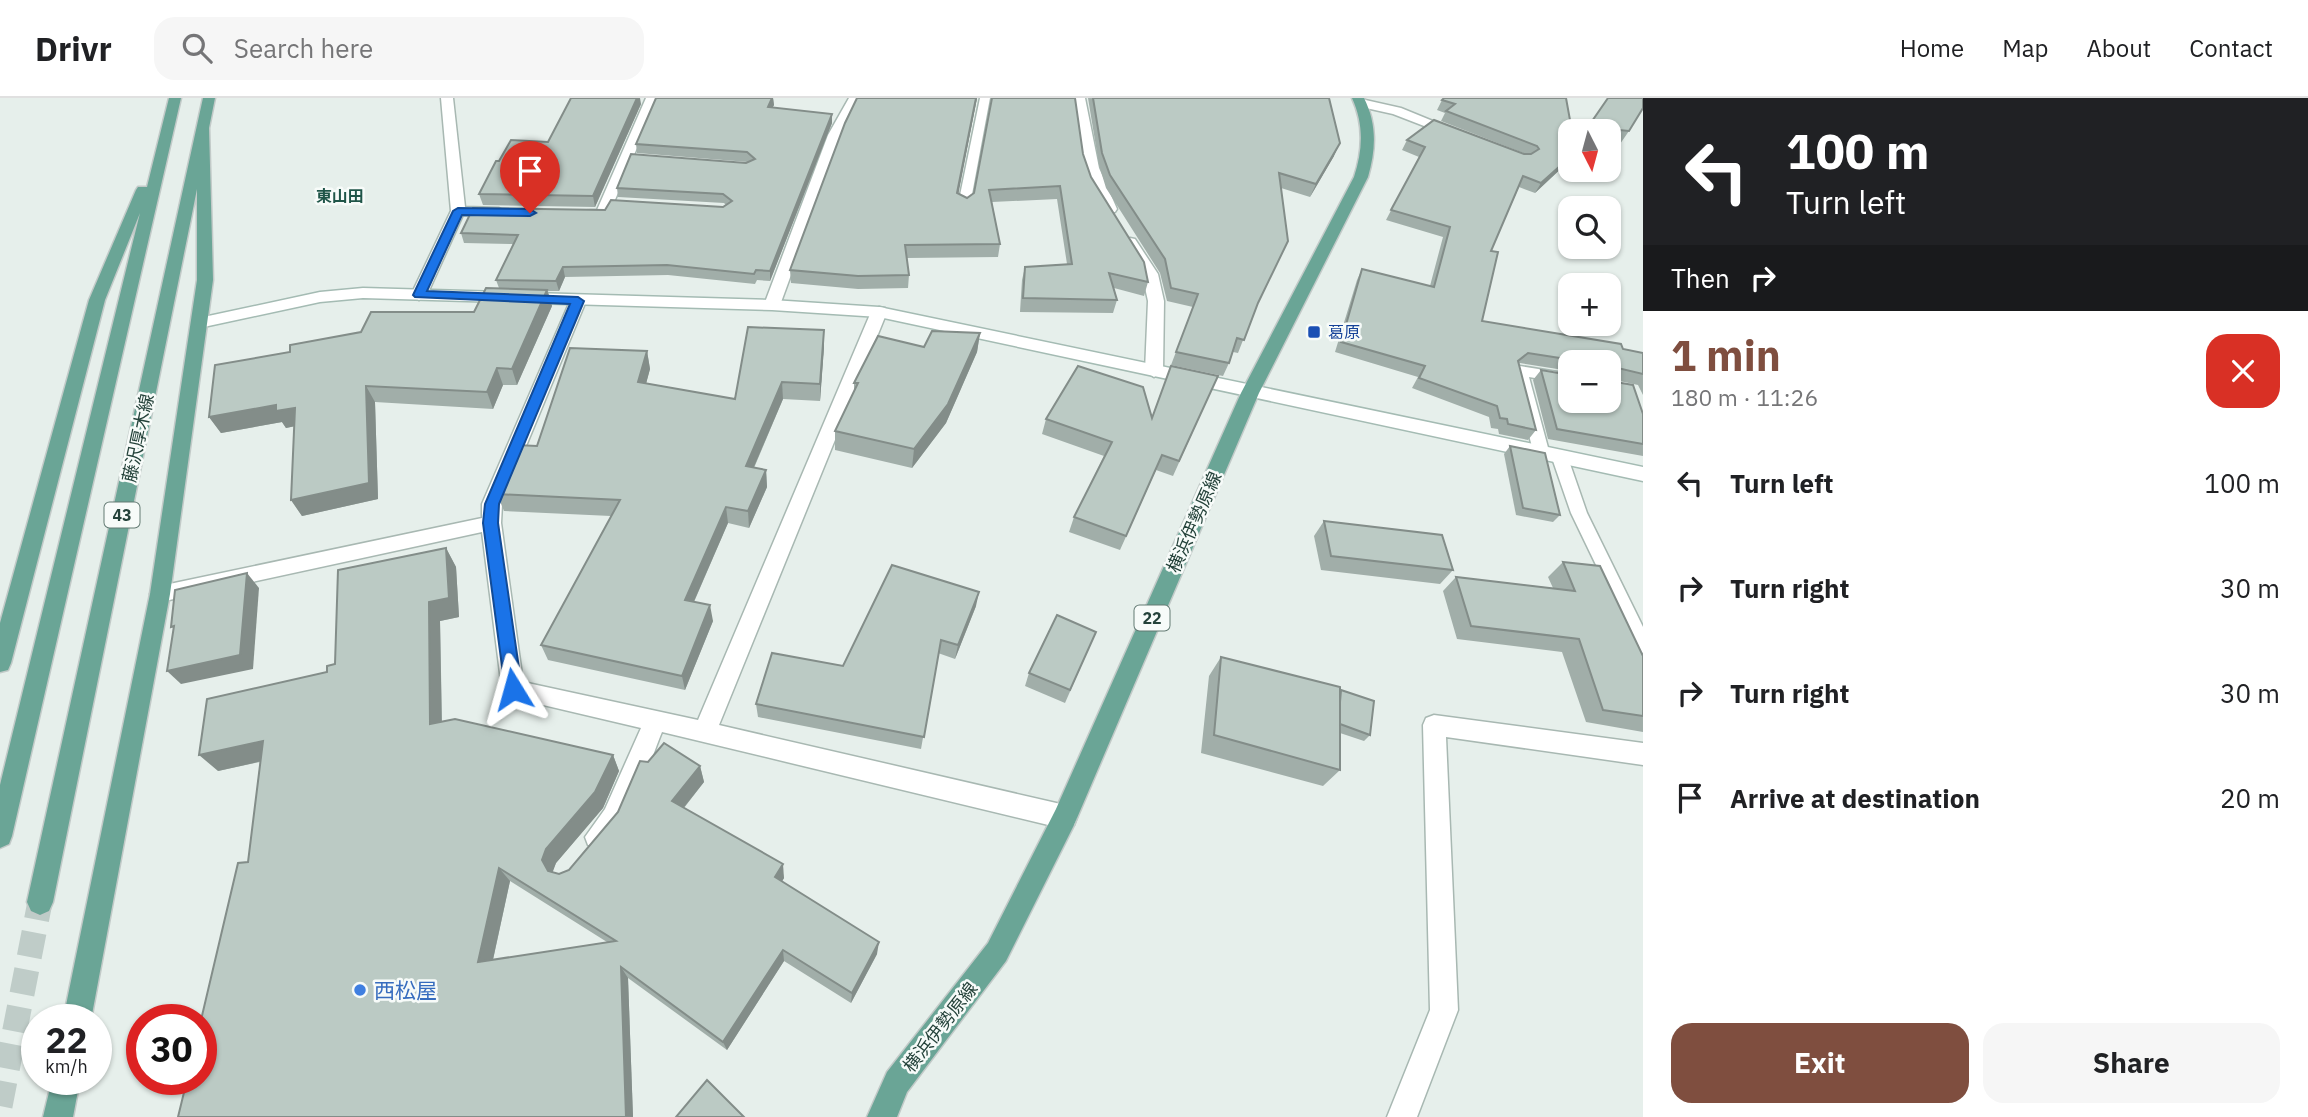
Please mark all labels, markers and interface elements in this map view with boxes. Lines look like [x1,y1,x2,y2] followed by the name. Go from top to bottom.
[154,17,644,80] search box
[35,27,112,70] text: Drivr
[178,29,216,67] icon: search
[234,31,373,65] text: Search here
[1900,32,1964,64] text: Home
[2002,32,2048,64] text: Map
[2086,32,2151,64] text: About
[2189,32,2273,64] text: Contact
[1558,119,1620,182] north arrow
[1558,119,1621,413] map controls
[1786,119,1930,182] text: 100 m
[1671,126,1762,217] icon: left
[500,141,560,213] pin
[511,152,549,190] icon: arrive
[1786,181,1906,223] text: Turn left
[316,186,364,206] district label: 東山田
[1558,196,1621,259] button: search
[1744,259,1782,297] icon: right
[1671,261,1730,295] text: Then
[1558,273,1621,336] button: +
[1328,322,1360,342] place label: 葛原
[1306,324,1322,340] marker: 葛原
[1671,328,1781,383] text: 1 min
[2206,334,2280,408] button: close
[1558,350,1621,413] button: −
[1671,382,1818,412] text: 180 m · 11:26
[117,392,159,484] street label: 藤沢厚木線
[1671,464,1709,502] icon: left
[1730,466,1833,500] text: Turn left
[2204,466,2280,500] text: 100 m
[1162,468,1226,576] street label: 横浜伊勢原線
[104,502,140,528] road number: 43
[1671,569,1709,607] icon: right
[1730,571,1849,605] text: Turn right
[2220,571,2280,605] text: 30 m
[1134,606,1170,631] road number: 22
[476,652,550,726] position arrow
[1671,674,1709,712] icon: right
[1730,676,1849,710] text: Turn right
[2220,676,2280,710] text: 30 m
[1671,779,1709,817] icon: arrive
[1730,781,1980,815] text: Arrive at destination
[2220,781,2280,815] text: 20 m
[374,976,437,1004] place label: 西松屋
[898,977,982,1077] street label: 横浜伊勢原線
[352,982,368,998] marker: 西松屋
[126,1004,217,1095] speed limit sign: 30
[45,1017,88,1063] text: 22
[1671,1023,1969,1103] button: Exit
[1983,1023,2280,1103] button: Share
[45,1055,88,1078] text: km/h

